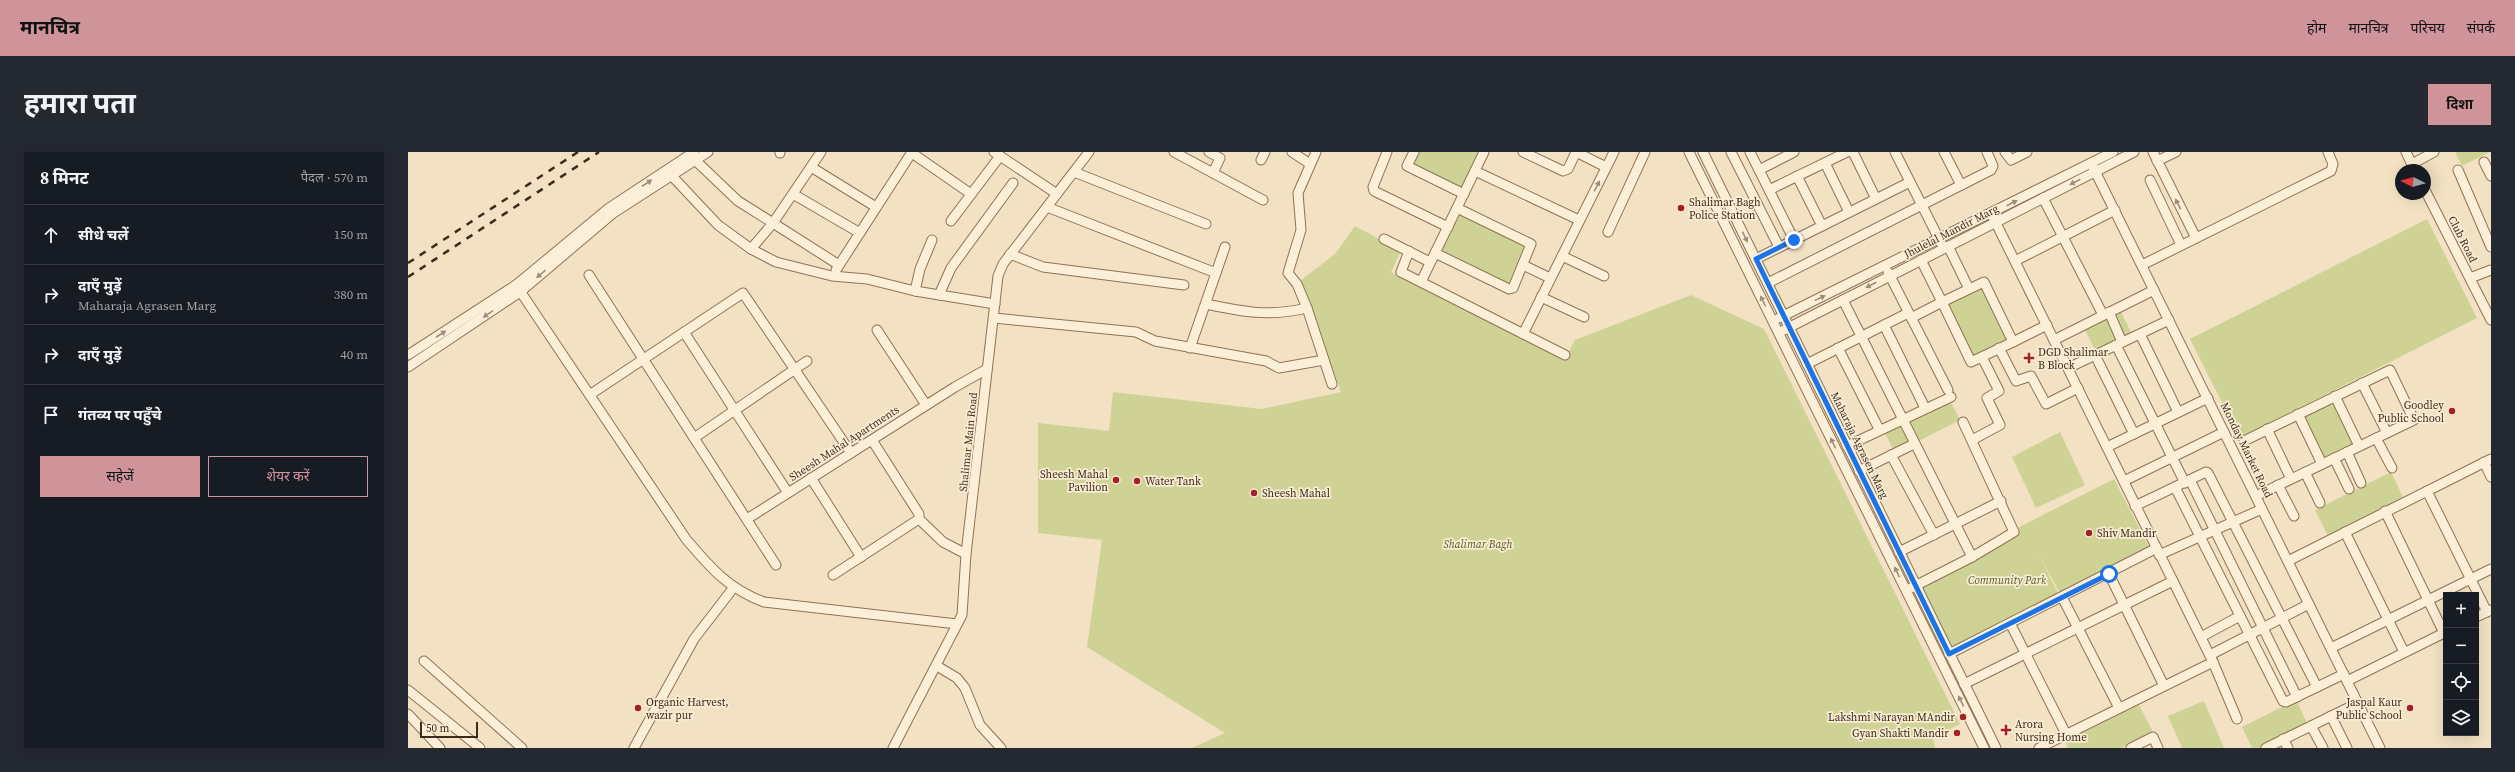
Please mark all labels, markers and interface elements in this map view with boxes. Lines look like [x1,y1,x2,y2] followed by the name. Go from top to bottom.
[20,14,80,40] text: मानचित्र
[2307,18,2326,38] text: होम
[2348,18,2389,38] text: मानचित्र
[2411,18,2445,38] text: परिचय
[2467,18,2495,38] text: संपर्क
[24,84,136,122] text: हमारा पता
[2428,84,2491,125] button: दिशा
[2395,164,2431,200] north arrow
[40,166,89,190] text: 8 मिनट
[301,169,368,186] text: पैदल · 570 m
[642,179,652,187] one-way arrow
[2069,179,2080,185] one-way arrow
[1593,180,1600,192] one-way arrow
[1689,195,1761,223] place label: Shalimar Bagh Police Station
[2175,198,2182,210] one-way arrow
[2006,199,2018,206] one-way arrow
[1900,201,2001,262] street label: Jhulelal Mandir Marg
[1676,203,1686,213] marker: Shalimar Bagh Police Station
[2444,213,2481,266] street label: Club Road
[40,224,62,246] icon: ahead
[78,224,129,245] text: सीधे चलें
[334,226,368,243] text: 150 m
[1785,231,1803,249] route end
[1742,232,1748,243] one-way arrow
[536,269,546,279] one-way arrow
[78,275,122,296] text: दाएँ मुड़ें
[1866,282,1877,289] one-way arrow
[40,284,62,306] icon: right
[334,286,368,303] text: 380 m
[1760,295,1766,307] one-way arrow
[1814,295,1826,301] one-way arrow
[78,297,216,314] text: Maharaja Agrasen Marg
[483,310,493,318] one-way arrow
[436,330,446,338] one-way arrow
[40,344,62,366] icon: right
[78,344,122,365] text: दाएँ मुड़ें
[2038,345,2108,373] place label: DGD Shalimar B Block
[340,346,368,363] text: 40 m
[2023,352,2035,364] marker: DGD Shalimar B Block
[1827,389,1892,501] street label: Maharaja Agrasen Marg
[956,391,981,492] street label: Shalimar Main Road
[2378,398,2444,426] place label: Goodley Public School
[2217,400,2277,501] street label: Monday Market Road
[786,402,902,485] street label: Sheesh Mahal Apartments
[40,404,62,426] icon: arrive
[78,404,162,425] text: गंतव्य पर पहुँचे
[2447,406,2457,416] marker: Goodley Public School
[1830,437,1836,448] one-way arrow
[40,456,200,497] button: सहेजें
[208,456,368,497] button: शेयर करें
[1040,467,1108,495] place label: Sheesh Mahal Pavilion
[1145,474,1202,489] place label: Water Tank
[1111,475,1121,485] marker: Sheesh Mahal Pavilion
[1132,476,1142,486] marker: Water Tank
[1262,486,1330,501] place label: Sheesh Mahal
[1249,488,1259,498] marker: Sheesh Mahal
[2097,526,2157,541] place label: Shiv Mandir
[2084,528,2094,538] marker: Shiv Mandir
[1443,537,1513,552] park label: Shalimar Bagh
[2100,565,2118,583] route start
[1894,566,1900,577] one-way arrow
[1968,573,2047,588] park label: Community Park
[2443,592,2479,736] map controls
[2443,592,2479,628] button: +
[2443,628,2479,664] button: −
[2443,664,2479,700] button: locate
[646,695,729,723] place label: Organic Harvest, wazir pur
[1958,695,1964,706] one-way arrow
[2336,695,2402,723] place label: Jaspal Kaur Public School
[2443,700,2479,736] button: layers
[633,703,643,713] marker: Organic Harvest, wazir pur
[2405,703,2415,713] marker: Jaspal Kaur Public School
[1828,710,1955,725] place label: Lakshmi Narayan MAndir
[1958,712,1968,722] marker: Lakshmi Narayan MAndir
[2015,717,2087,745] place label: Arora Nursing Home
[420,720,478,739] scale bar
[426,721,449,736] text: 50 m
[2000,724,2012,736] marker: Arora Nursing Home
[1852,726,1949,741] place label: Gyan Shakti Mandir
[1952,728,1962,738] marker: Gyan Shakti Mandir

